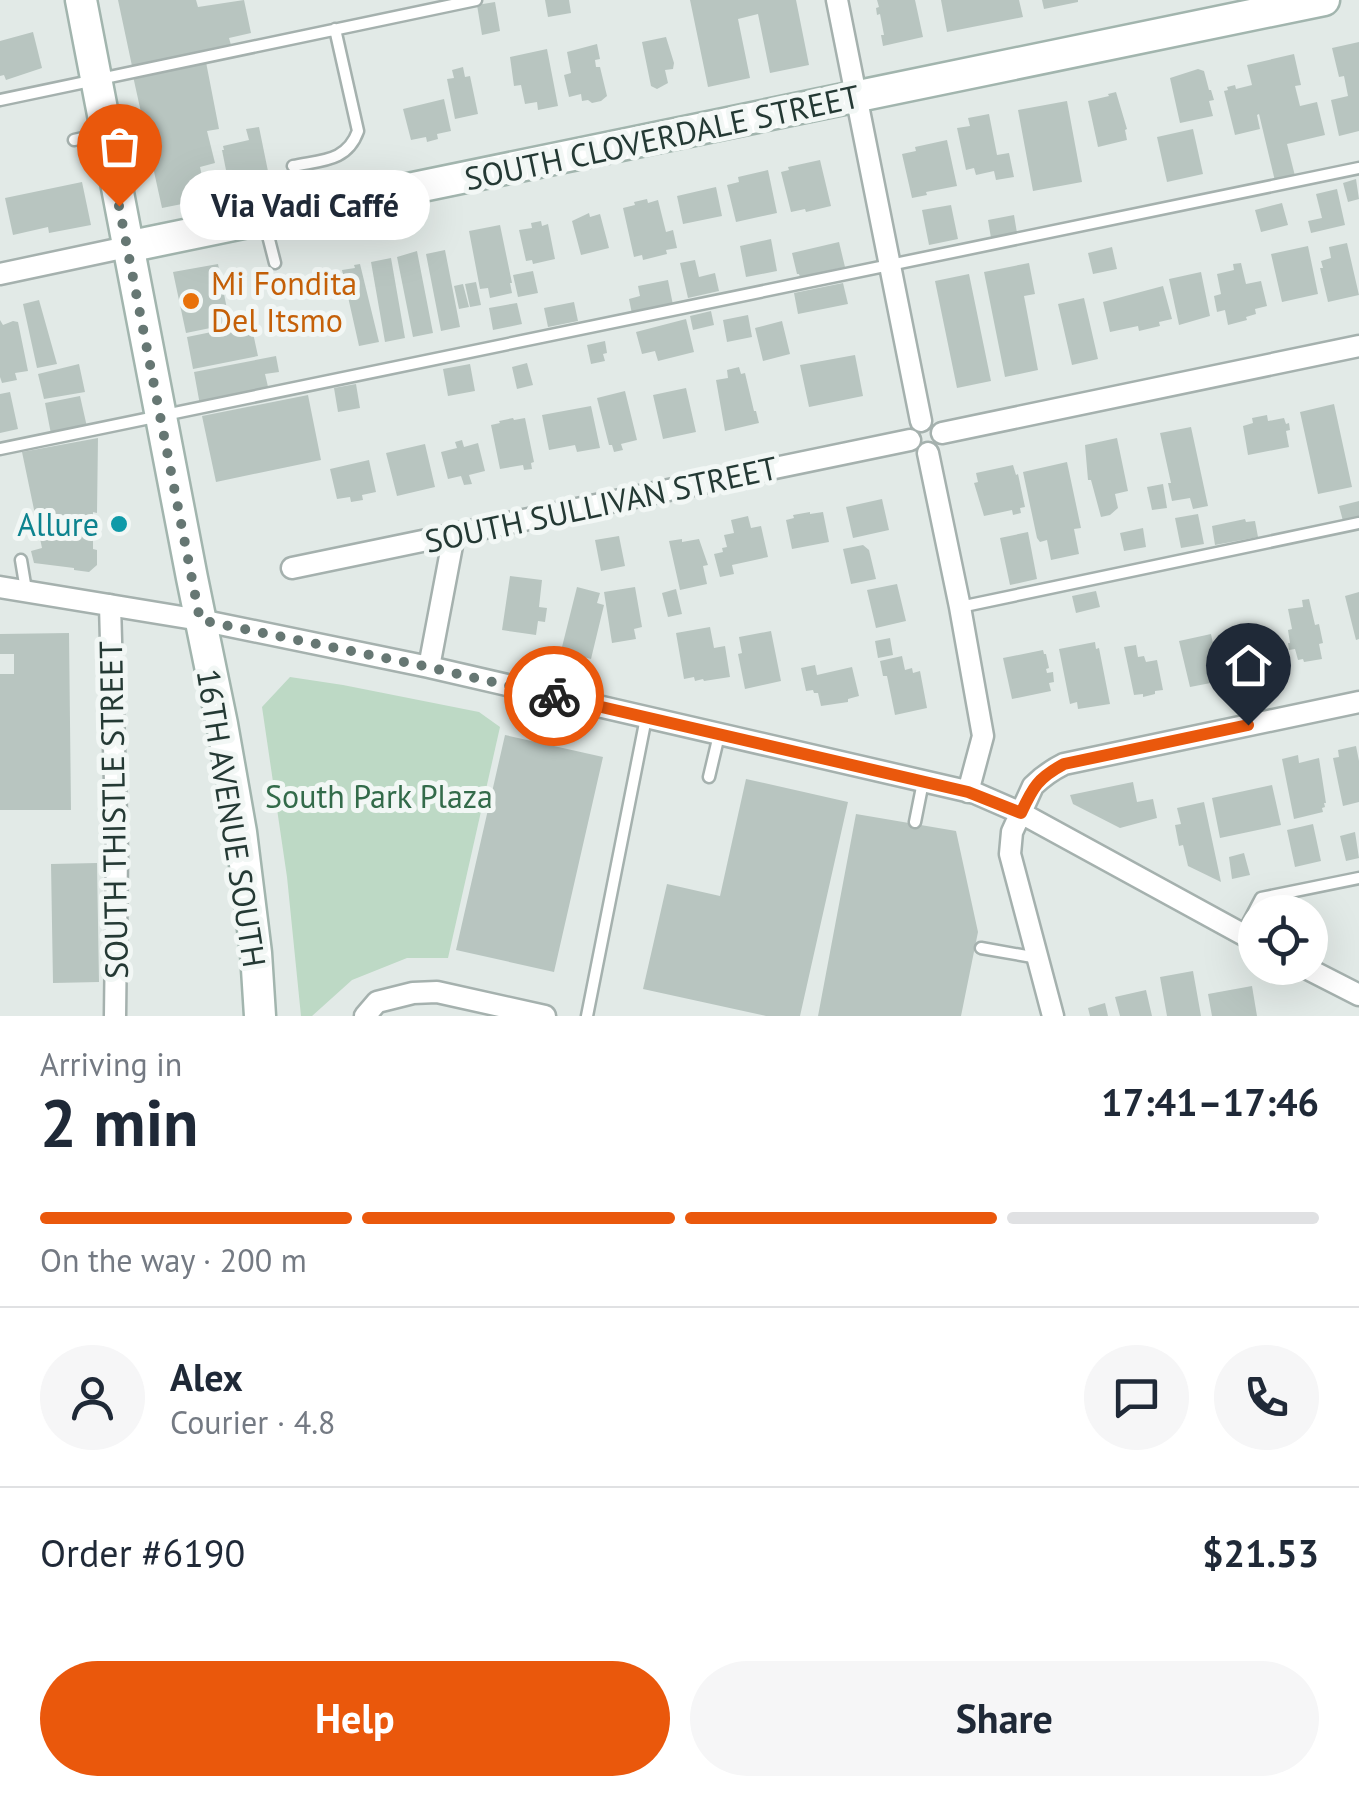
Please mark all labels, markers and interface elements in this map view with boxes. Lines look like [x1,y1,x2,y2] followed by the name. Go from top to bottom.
[461,75,864,199] street label: SOUTH CLOVERDALE STREET
[77,104,162,207] pin
[92,119,147,174] icon: bag
[179,171,429,241] callout: Via Vadi Caffé
[211,184,399,226] text: Via Vadi Caffé
[211,262,357,341] place label: Mi Fondita Del Itsmo
[180,290,202,312] marker: Mi Fondita Del Itsmo
[421,446,781,562] street label: SOUTH SULLIVAN STREET
[17,503,99,545] place label: Allure
[108,513,130,535] marker: Allure
[1206,623,1291,726] pin
[1221,638,1276,693] icon: home
[89,640,137,979] street label: SOUTH THISTLE STREET
[504,646,604,746] courier
[188,666,276,970] street label: 16TH AVENUE SOUTH
[527,669,582,724] icon: bike
[265,775,493,817] park label: South Park Plaza
[1238,895,1328,985] map controls
[1238,895,1328,985] button: locate
[40,1043,182,1085] text: Arriving in
[1101,1077,1319,1126] text: 17:41–17:46
[40,1080,199,1164] text: 2 min
[40,1239,307,1281] text: On the way · 200 m
[40,1345,145,1450] button: person
[1084,1345,1189,1450] button: chat
[1214,1345,1319,1450] button: phone
[170,1352,243,1401] text: Alex
[170,1401,336,1443] text: Courier · 4.8
[40,1528,245,1577] text: Order #6190
[1202,1528,1319,1577] text: $21.53
[40,1661,670,1776] button: Help
[690,1661,1319,1776] button: Share

